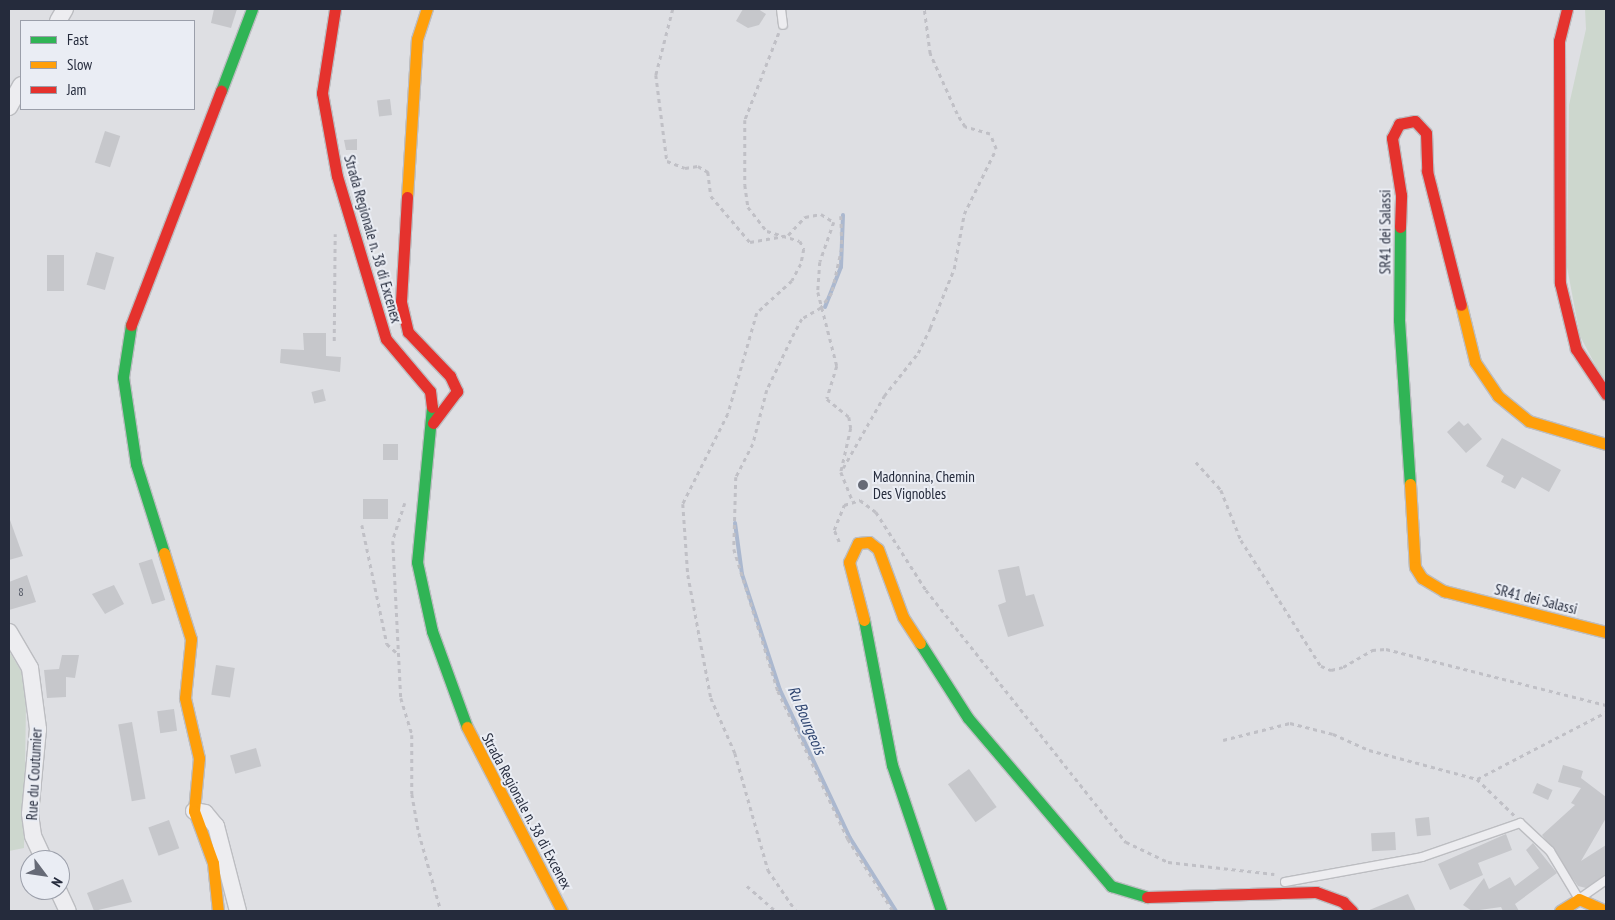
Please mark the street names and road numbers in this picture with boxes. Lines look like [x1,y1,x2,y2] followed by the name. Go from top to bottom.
[340,152,406,326] street label: Strada Regionale n. 38 di Excenex
[1376,190,1394,274] street label: SR41 dei Salassi
[1493,580,1579,618] street label: SR41 dei Salassi
[23,727,45,821] street label: Rue du Coutumier
[478,730,576,892] street label: Strada Regionale n. 38 di Excenex

